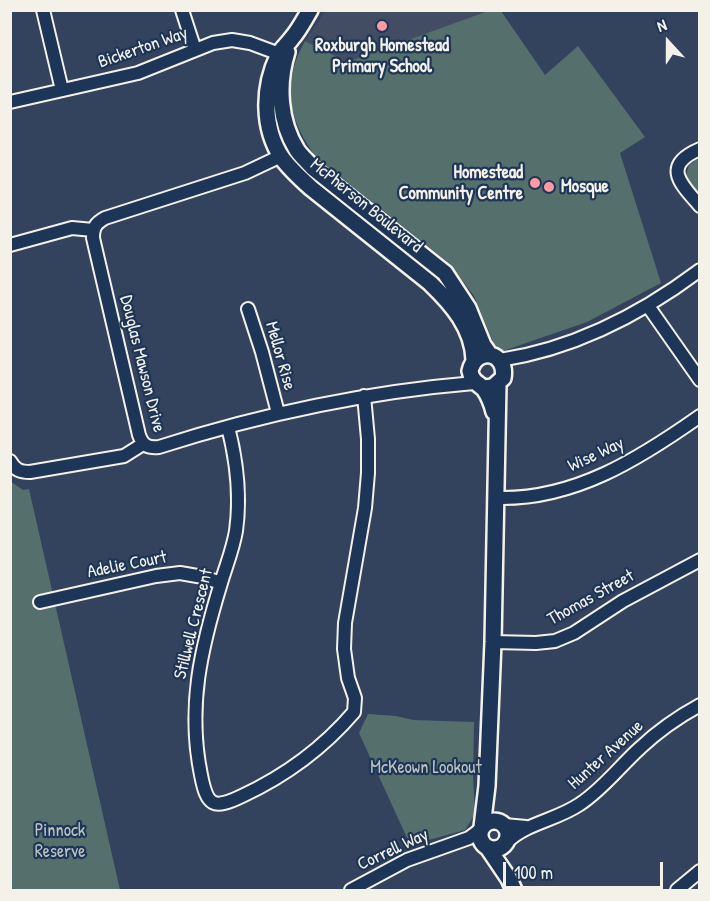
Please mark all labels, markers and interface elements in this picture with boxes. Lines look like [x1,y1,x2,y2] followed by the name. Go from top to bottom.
[638,12,698,72] north arrow
[654,13,669,37] text: N
[375,19,389,33] marker: Roxburgh Homestead Primary School
[95,23,191,73] street label: Bickerton Way
[315,35,449,78] place label: Roxburgh Homestead Primary School
[306,154,426,258] street label: McPherson Boulevard
[399,162,523,204] place label: Homestead Community Centre
[528,176,542,190] marker: Homestead Community Centre
[561,176,609,198] place label: Mosque
[542,180,556,194] marker: Mosque
[115,293,169,435] street label: Douglas Mawson Drive
[260,319,300,393] street label: Mellor Rise
[565,433,627,477] street label: Wise Way
[85,547,169,583] street label: Adelie Court
[544,565,638,631] street label: Thomas Street
[170,567,218,681] street label: Stillwell Crescent
[564,716,648,794] street label: Hunter Avenue
[370,757,482,779] park label: McKeown Lookout
[35,820,85,862] park label: Pinnock Reserve
[354,824,432,876] street label: Correll Way
[506,850,666,888] scale bar
[514,860,553,885] text: 100 m

